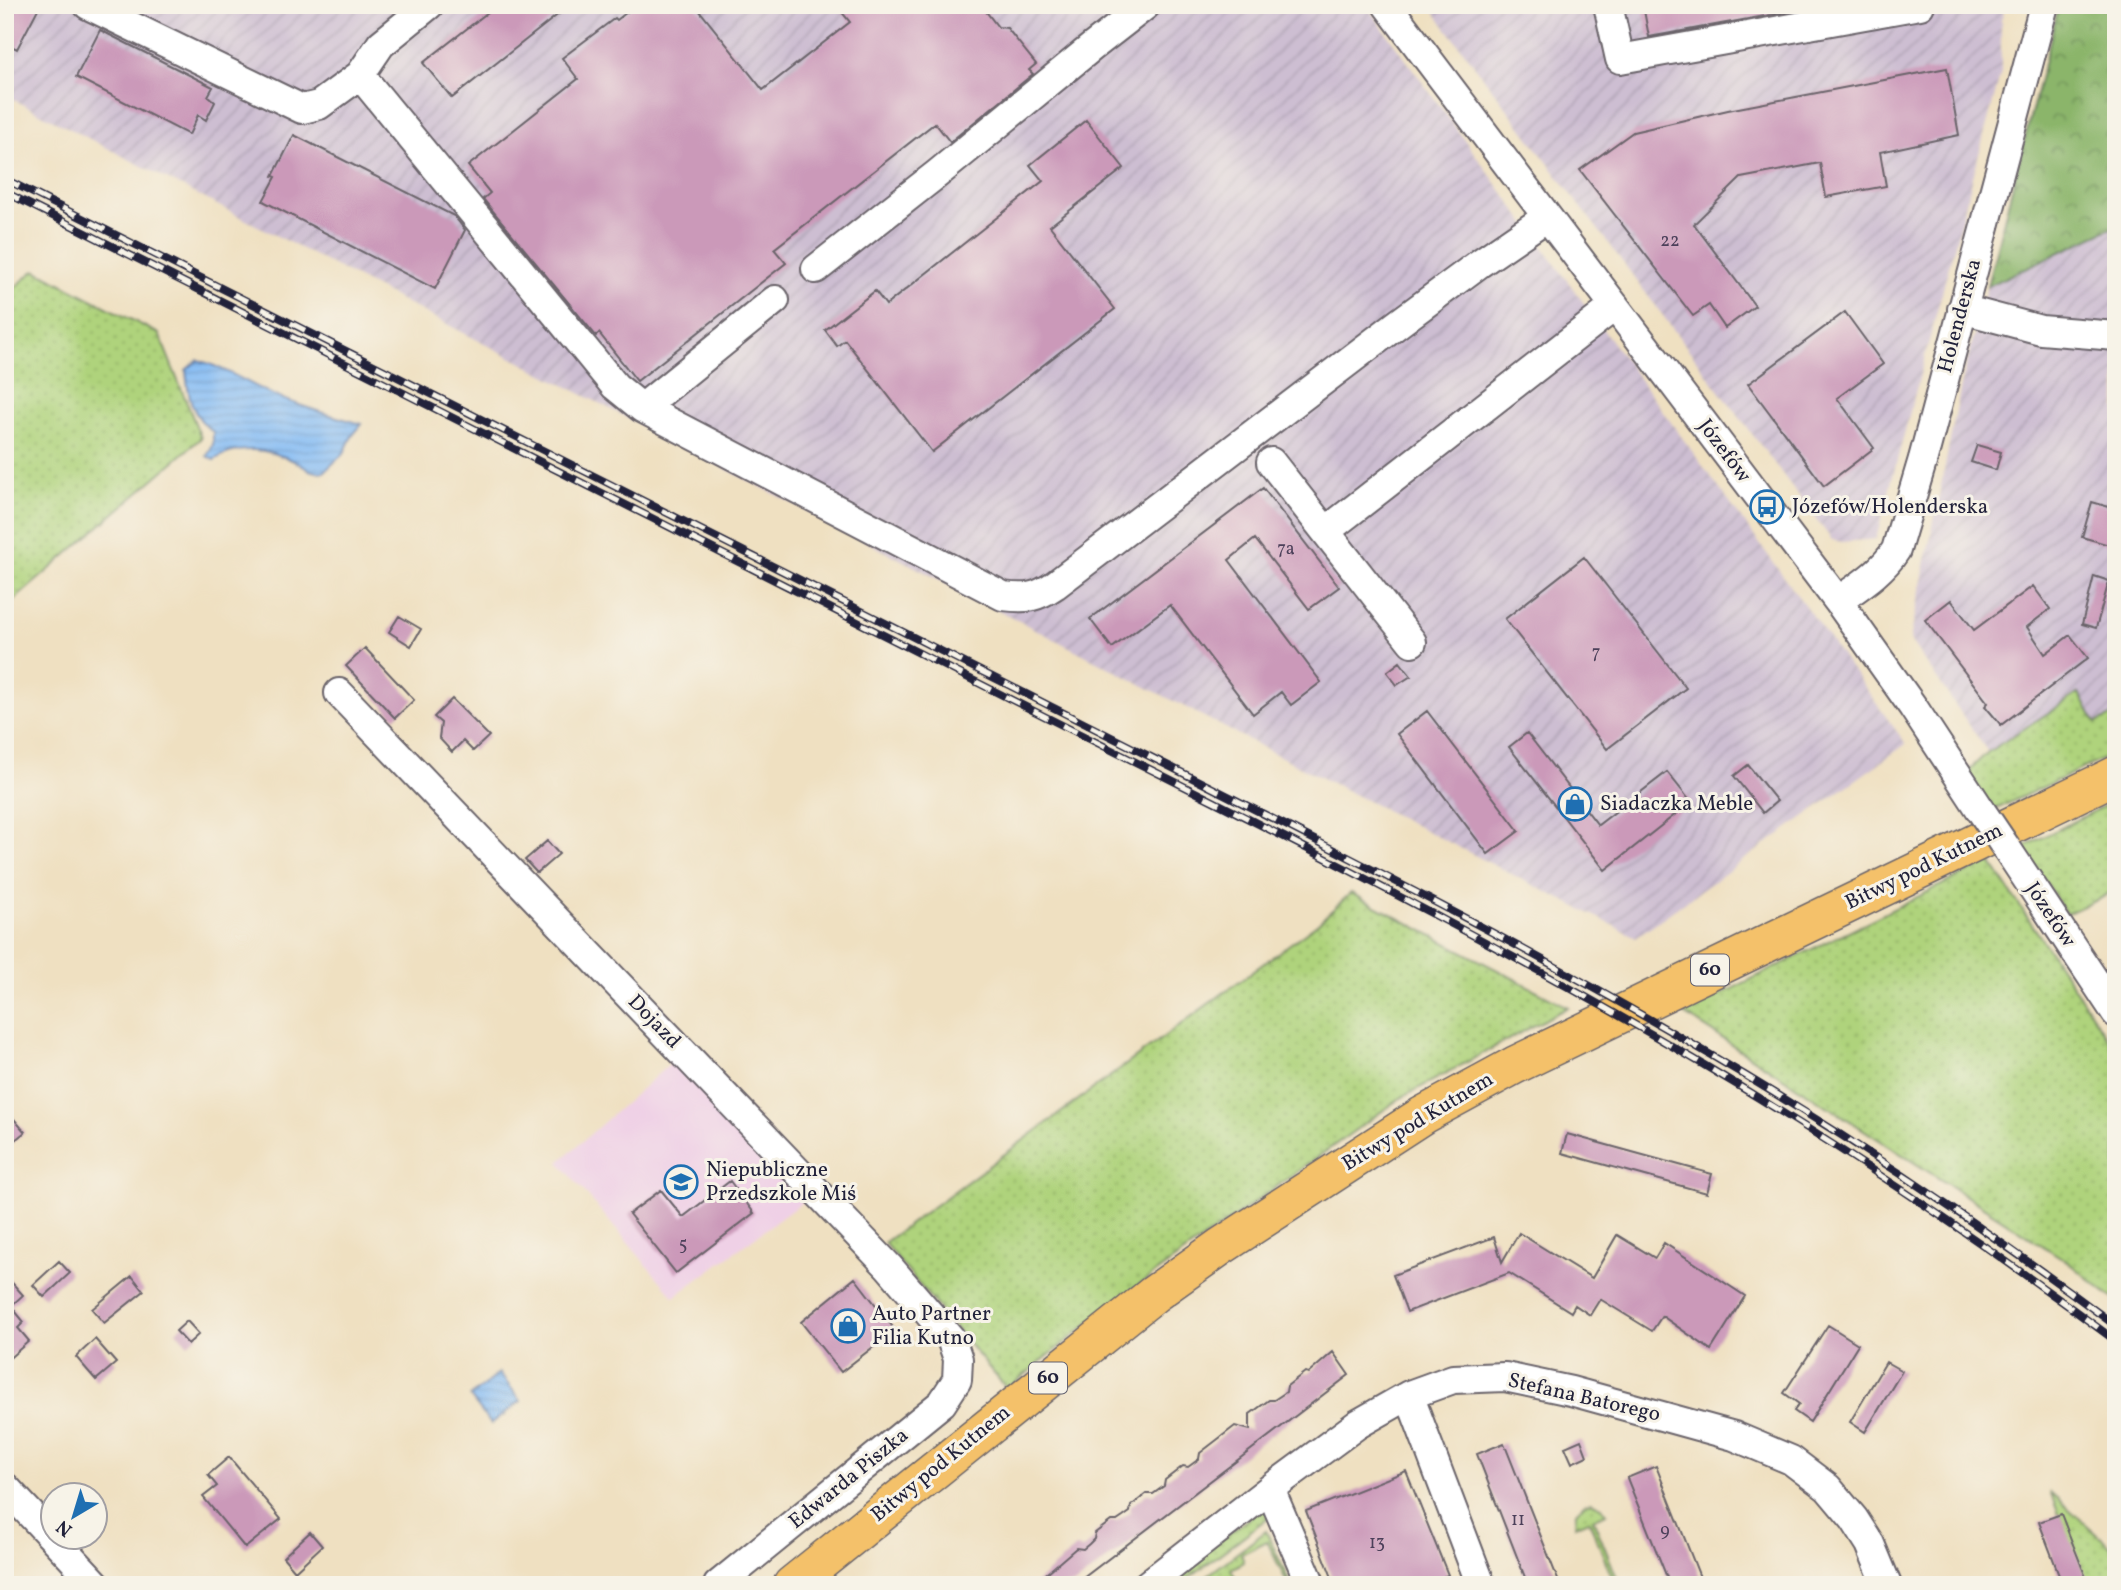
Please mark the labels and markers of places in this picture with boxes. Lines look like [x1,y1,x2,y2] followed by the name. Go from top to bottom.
[1748,488,1786,526] bus stop icon: Józefów/Holenderska
[1792,493,1988,522] place label: Józefów/Holenderska
[1556,785,1594,823] shop icon: Siadaczka Meble
[1600,790,1753,819] place label: Siadaczka Meble
[706,1156,856,1209] place label: Niepubliczne Przedszkole Miś
[662,1163,700,1201] school or university icon: Niepubliczne Przedszkole Miś
[872,1300,991,1353] place label: Auto Partner Filia Kutno
[829,1307,867,1345] shop icon: Auto Partner Filia Kutno

